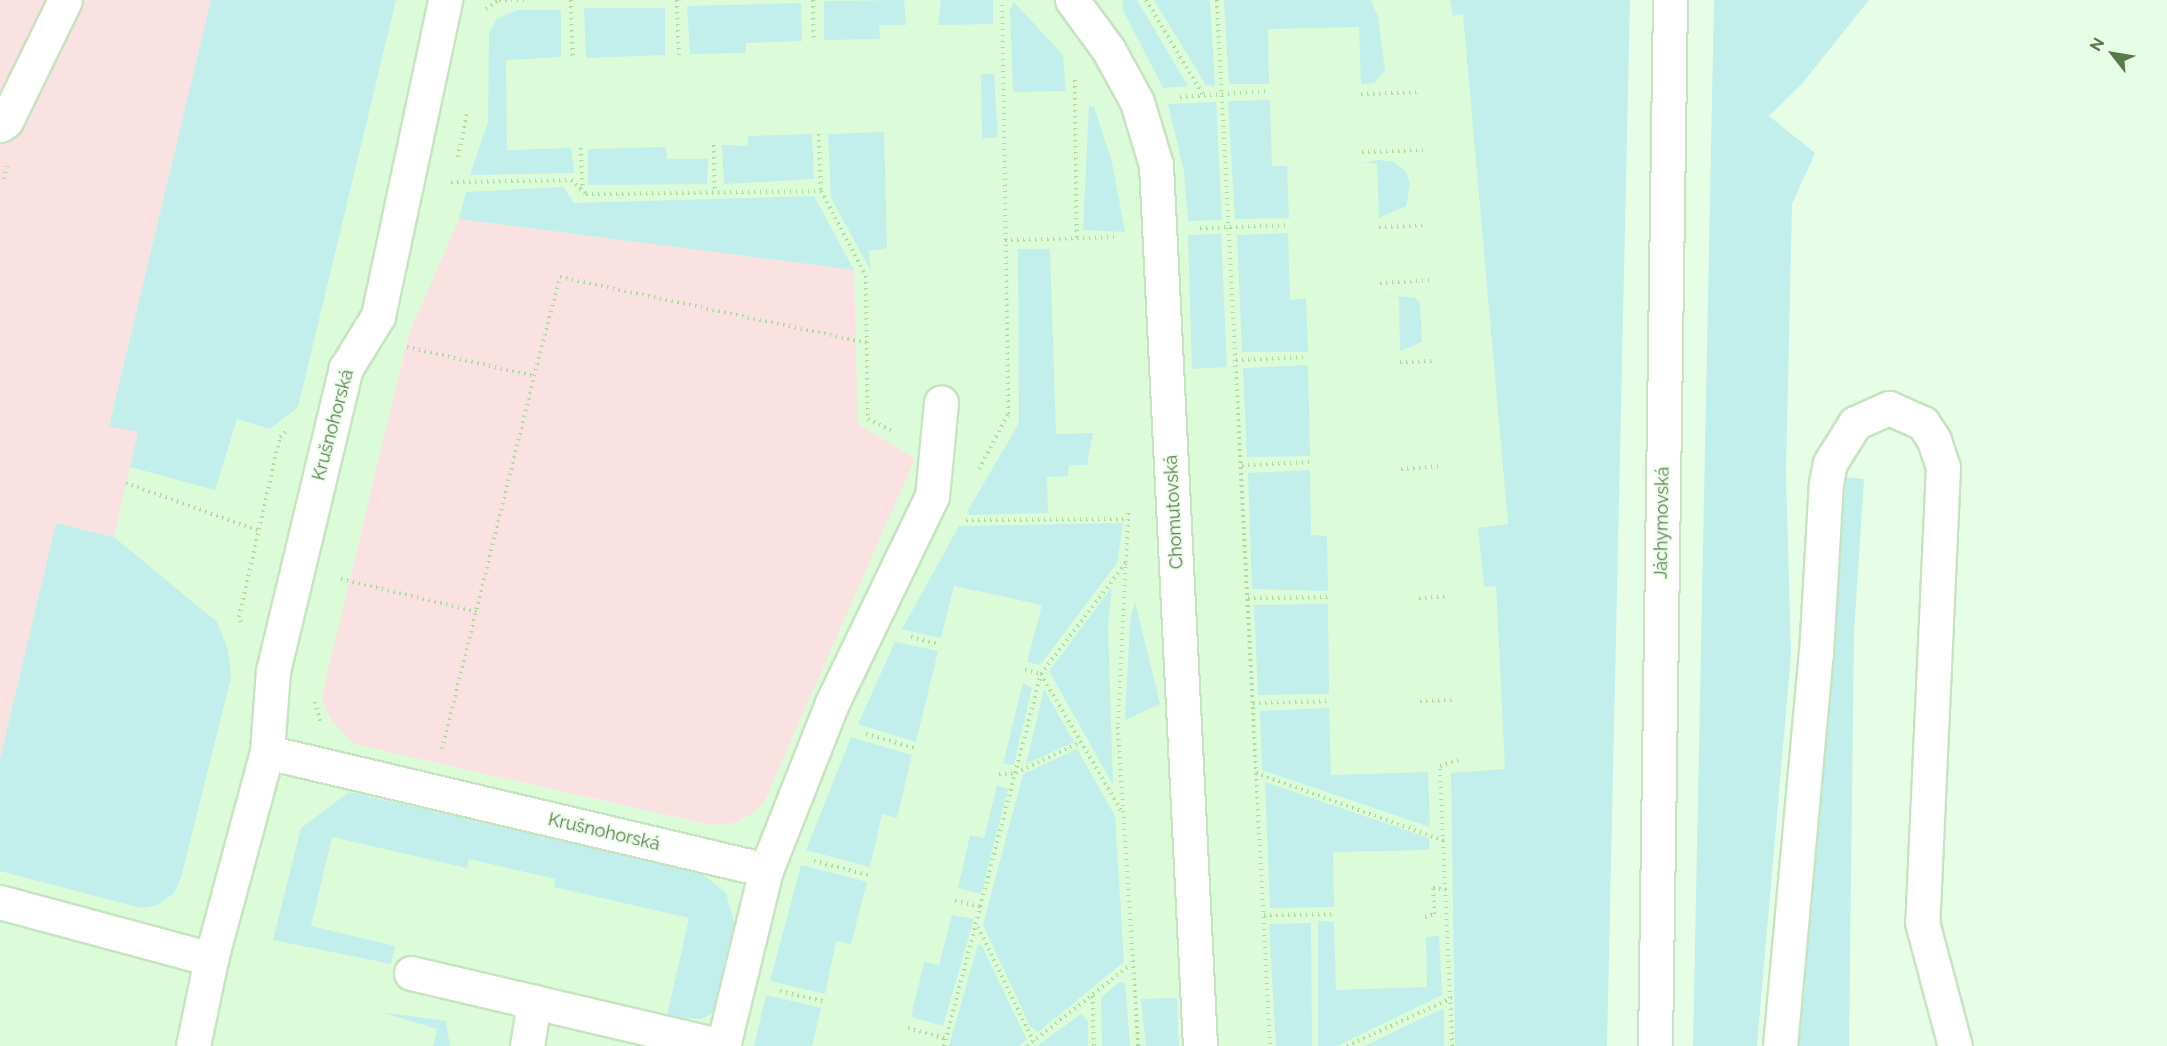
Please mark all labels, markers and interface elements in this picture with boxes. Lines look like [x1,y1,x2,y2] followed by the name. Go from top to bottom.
[2083,24,2143,84] north arrow
[2086,34,2108,55] text: N
[308,367,358,483] street label: Krušnohorská
[1160,454,1188,570] street label: Chomutovská
[1650,467,1674,579] street label: Jáchymovská
[546,809,662,855] street label: Krušnohorská

